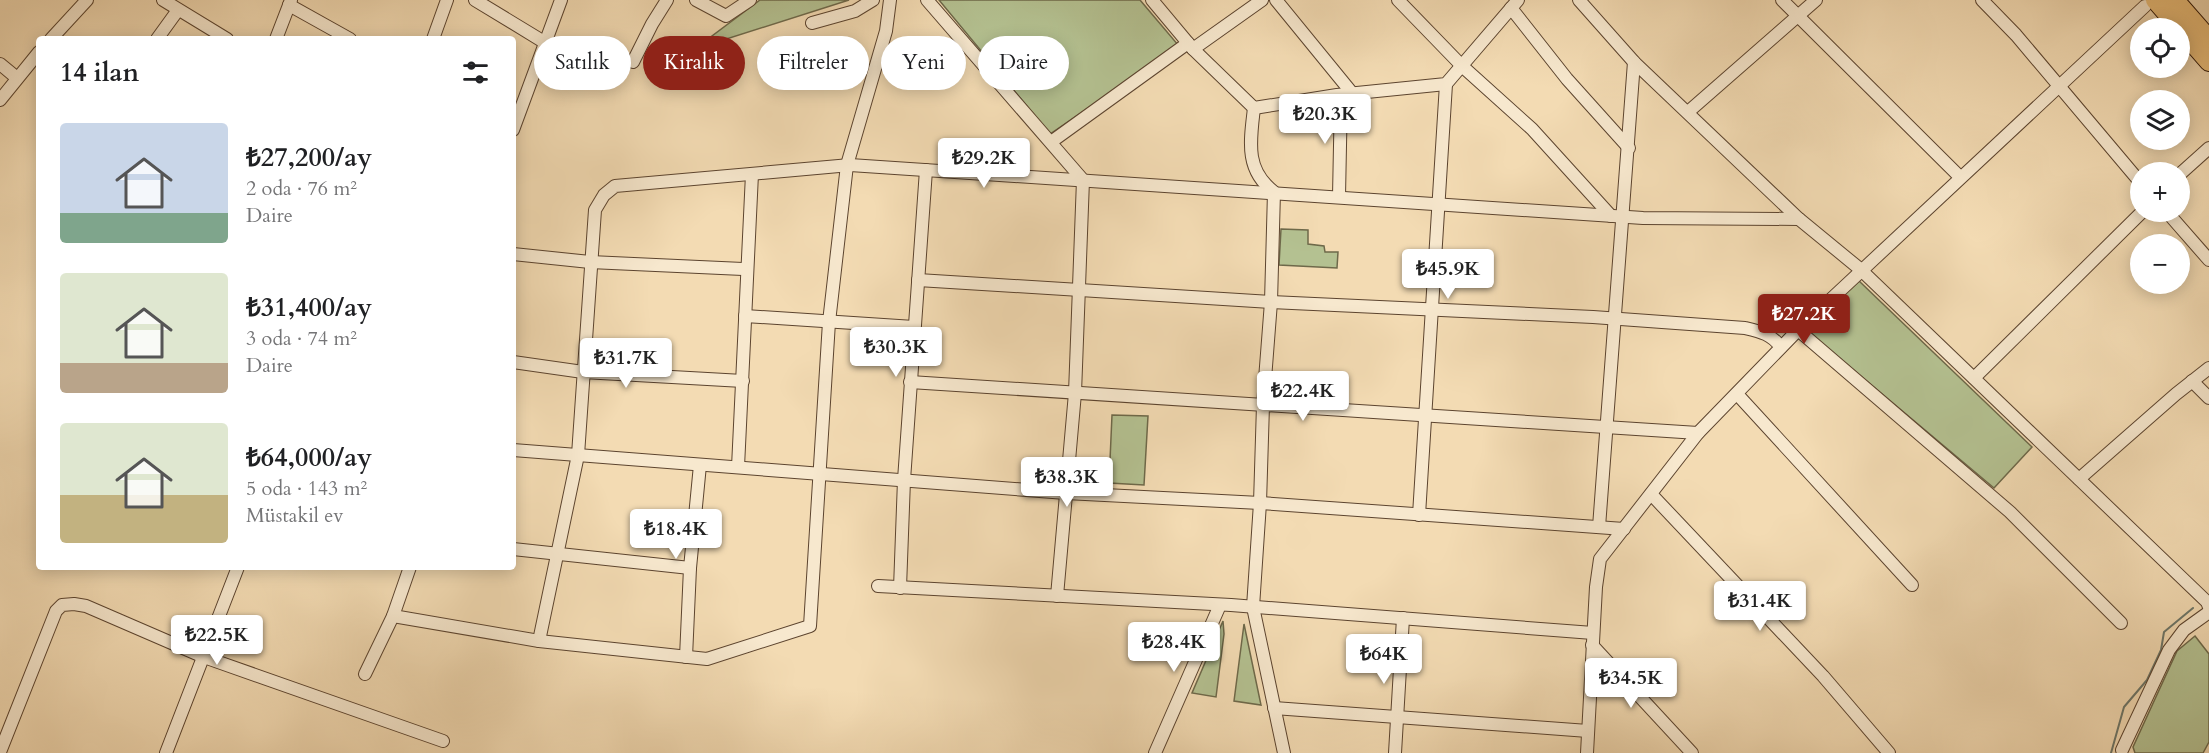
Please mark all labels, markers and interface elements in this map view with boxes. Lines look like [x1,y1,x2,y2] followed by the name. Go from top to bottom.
[2130,18,2190,294] map controls
[2130,18,2190,78] button: locate
[534,36,631,90] chip: Satılık
[643,36,745,90] chip: Kiralık
[757,36,869,90] chip: Filtreler
[881,36,966,90] chip: Yeni
[978,36,1069,90] chip: Daire
[60,55,139,90] text: 14 ilan
[459,56,492,89] icon: filters
[2130,90,2190,150] button: layers
[1276,94,1374,145] pin: ₺20.3K
[1293,100,1357,127] text: ₺20.3K
[935,138,1033,189] pin: ₺29.2K
[246,140,372,175] text: ₺27,200/ay
[952,144,1016,171] text: ₺29.2K
[108,147,180,219] icon: home
[2130,162,2190,222] button: +
[246,175,357,202] text: 2 oda · 76 m²
[246,202,293,229] text: Daire
[2130,234,2190,294] button: −
[1399,249,1497,300] pin: ₺45.9K
[1416,255,1480,282] text: ₺45.9K
[246,290,372,325] text: ₺31,400/ay
[1755,294,1853,345] pin: ₺27.2K
[108,297,180,369] icon: home
[1772,300,1836,327] text: ₺27.2K
[246,325,357,352] text: 3 oda · 74 m²
[847,327,945,378] pin: ₺30.3K
[864,333,928,360] text: ₺30.3K
[577,338,675,389] pin: ₺31.7K
[594,344,658,371] text: ₺31.7K
[246,352,293,379] text: Daire
[1254,371,1352,422] pin: ₺22.4K
[1271,377,1335,404] text: ₺22.4K
[246,440,372,475] text: ₺64,000/ay
[108,447,180,519] icon: home
[1018,457,1116,508] pin: ₺38.3K
[1035,463,1099,490] text: ₺38.3K
[246,475,367,502] text: 5 oda · 143 m²
[246,502,343,529] text: Müstakil ev
[627,509,725,560] pin: ₺18.4K
[644,515,708,542] text: ₺18.4K
[1711,581,1809,632] pin: ₺31.4K
[1728,587,1792,614] text: ₺31.4K
[168,615,266,666] pin: ₺22.5K
[185,621,249,648] text: ₺22.5K
[1125,622,1223,673] pin: ₺28.4K
[1142,628,1206,655] text: ₺28.4K
[1348,634,1420,685] pin: ₺64K
[1360,640,1408,667] text: ₺64K
[1582,658,1680,709] pin: ₺34.5K
[1599,664,1663,691] text: ₺34.5K

